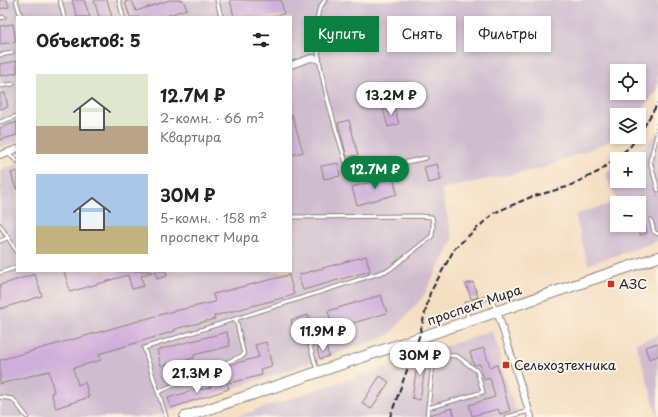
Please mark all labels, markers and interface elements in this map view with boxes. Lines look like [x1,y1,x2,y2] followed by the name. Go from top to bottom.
[304,16,379,52] chip: Купить
[387,16,456,52] chip: Снять
[464,16,551,52] chip: Фильтры
[36,27,141,53] text: Объектов: 5
[250,29,272,51] icon: filters
[610,64,646,232] map controls
[610,64,646,100] button: locate
[160,82,225,108] text: 12.7M ₽
[354,82,428,116] pin: 13.2M ₽
[365,85,417,104] text: 13.2M ₽
[68,90,116,138] icon: home
[160,108,264,127] text: 2-комн. · 66 m²
[610,108,646,144] button: layers
[160,127,221,146] text: Квартира
[610,152,646,188] button: +
[338,156,412,190] pin: 12.7M ₽
[350,159,400,178] text: 12.7M ₽
[160,182,215,208] text: 30M ₽
[68,190,116,238] icon: home
[610,196,646,232] button: −
[160,208,267,227] text: 5-комн. · 158 m²
[160,227,259,246] text: проспект Мира
[619,274,647,293] place label: АЗС
[424,279,524,330] street label: проспект Мира
[606,279,616,289] marker: АЗС
[286,318,360,352] pin: 11.9M ₽
[300,321,346,340] text: 11.9M ₽
[392,342,448,376] pin: 30M ₽
[399,345,441,364] text: 30M ₽
[514,355,617,374] place label: Сельхозтехника
[160,360,234,394] pin: 21.3M ₽
[501,360,511,370] marker: Сельхозтехника
[172,363,222,382] text: 21.3M ₽

